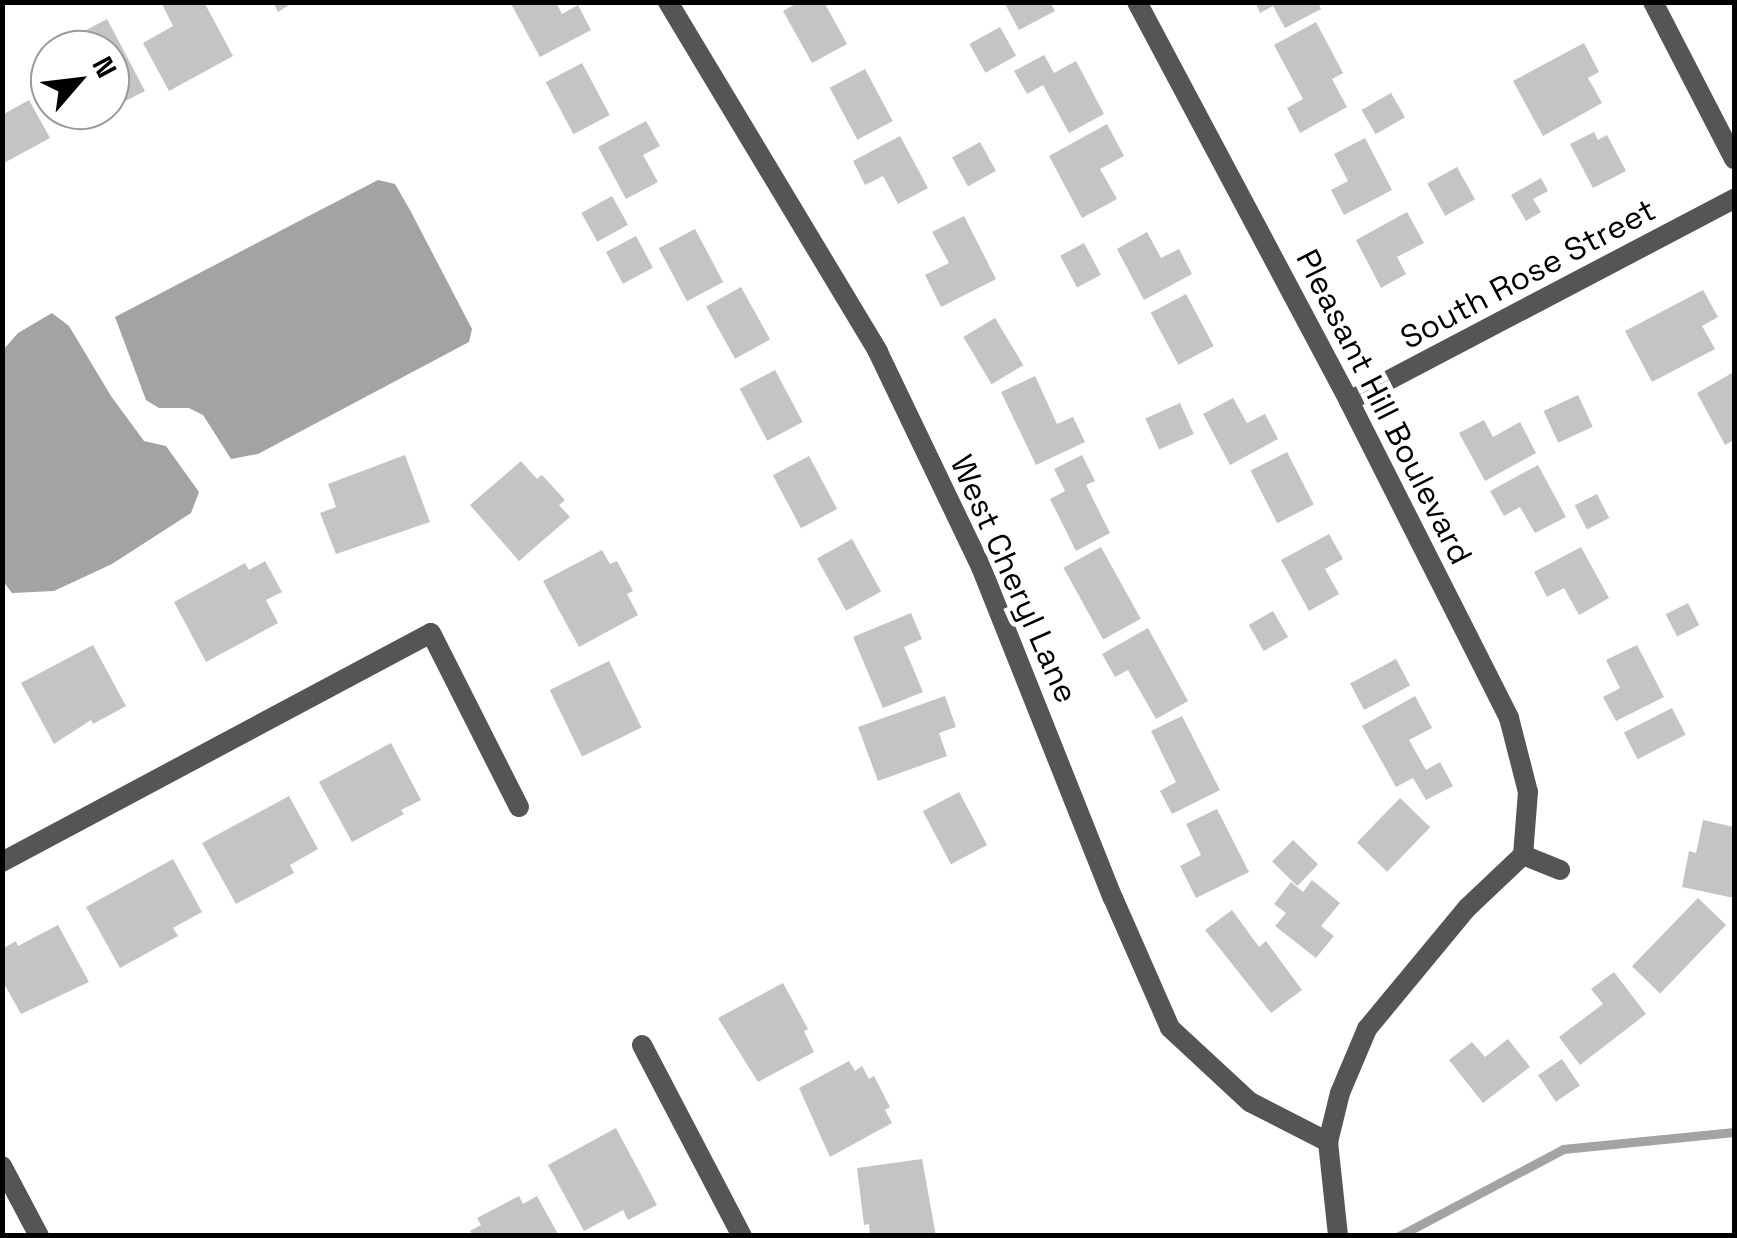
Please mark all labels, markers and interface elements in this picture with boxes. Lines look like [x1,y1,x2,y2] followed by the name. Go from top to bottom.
[30,30,130,130] north arrow
[84,50,125,84] text: N
[1394,191,1662,357] street label: South Rose Street
[1288,243,1480,571] street label: Pleasant Hill Boulevard
[942,449,1086,709] street label: West Cheryl Lane

